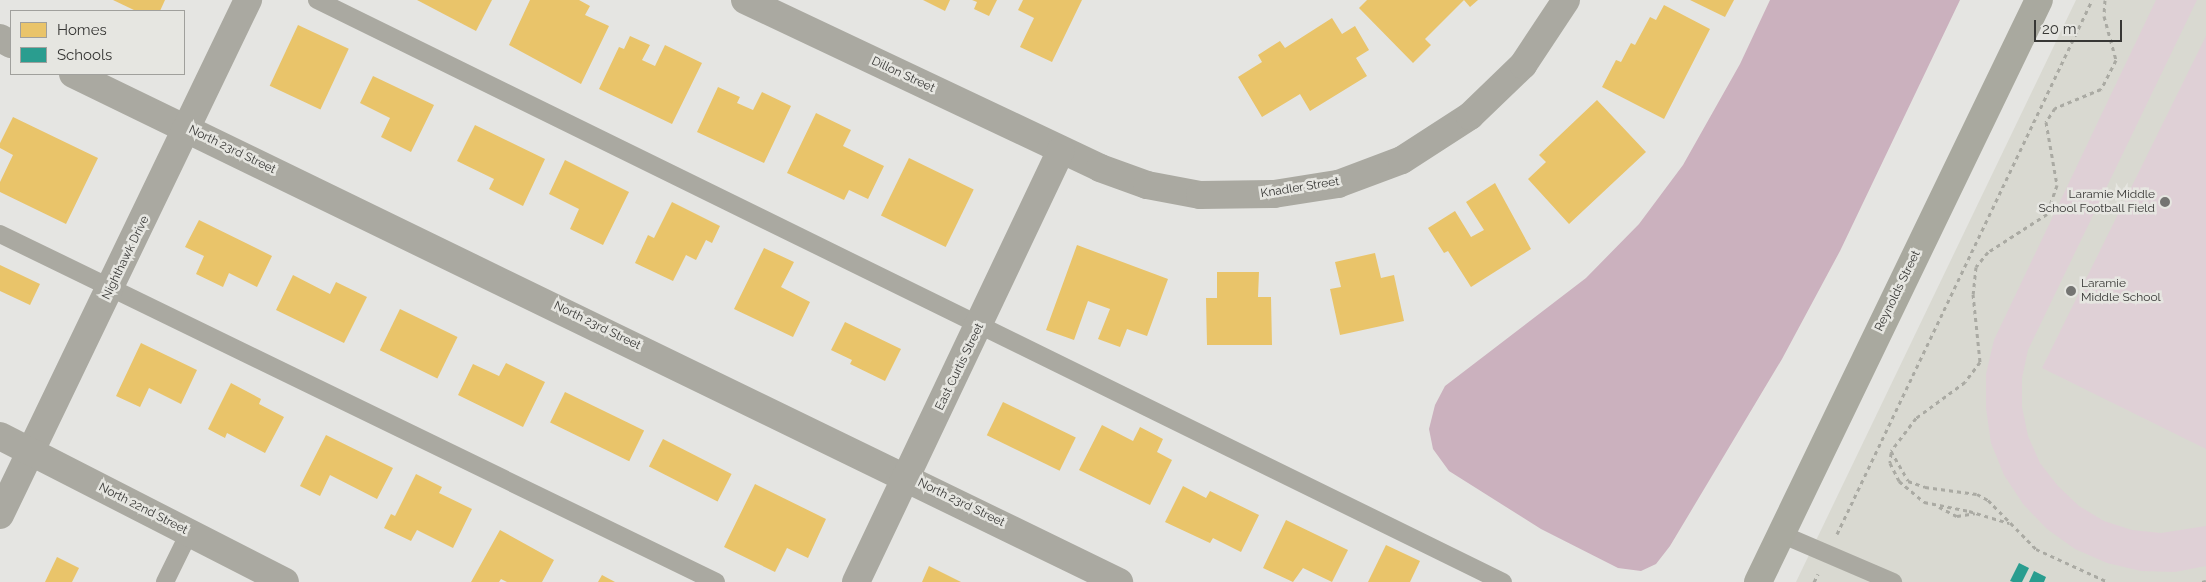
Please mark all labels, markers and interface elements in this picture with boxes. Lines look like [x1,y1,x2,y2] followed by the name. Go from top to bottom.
[10,10,185,75] legend
[2036,10,2124,42] scale bar
[2042,20,2077,38] text: 20 m
[57,21,107,39] text: Homes
[57,46,112,64] text: Schools
[869,54,937,96] street label: Dillon Street
[186,123,278,177] street label: North 23rd Street
[1260,175,1340,201] street label: Knadler Street
[2038,188,2155,216] place label: Laramie Middle School Football Field
[2159,196,2171,208] marker: Laramie Middle School Football Field
[99,214,153,302] street label: Nighthawk Drive
[1872,248,1924,334] street label: Reynolds Street
[2081,277,2161,305] place label: Laramie Middle School
[2065,285,2077,297] marker: Laramie Middle School
[551,299,643,353] street label: North 23rd Street
[933,321,987,413] street label: East Curtis Street
[915,476,1007,530] street label: North 23rd Street
[96,480,190,538] street label: North 22nd Street

